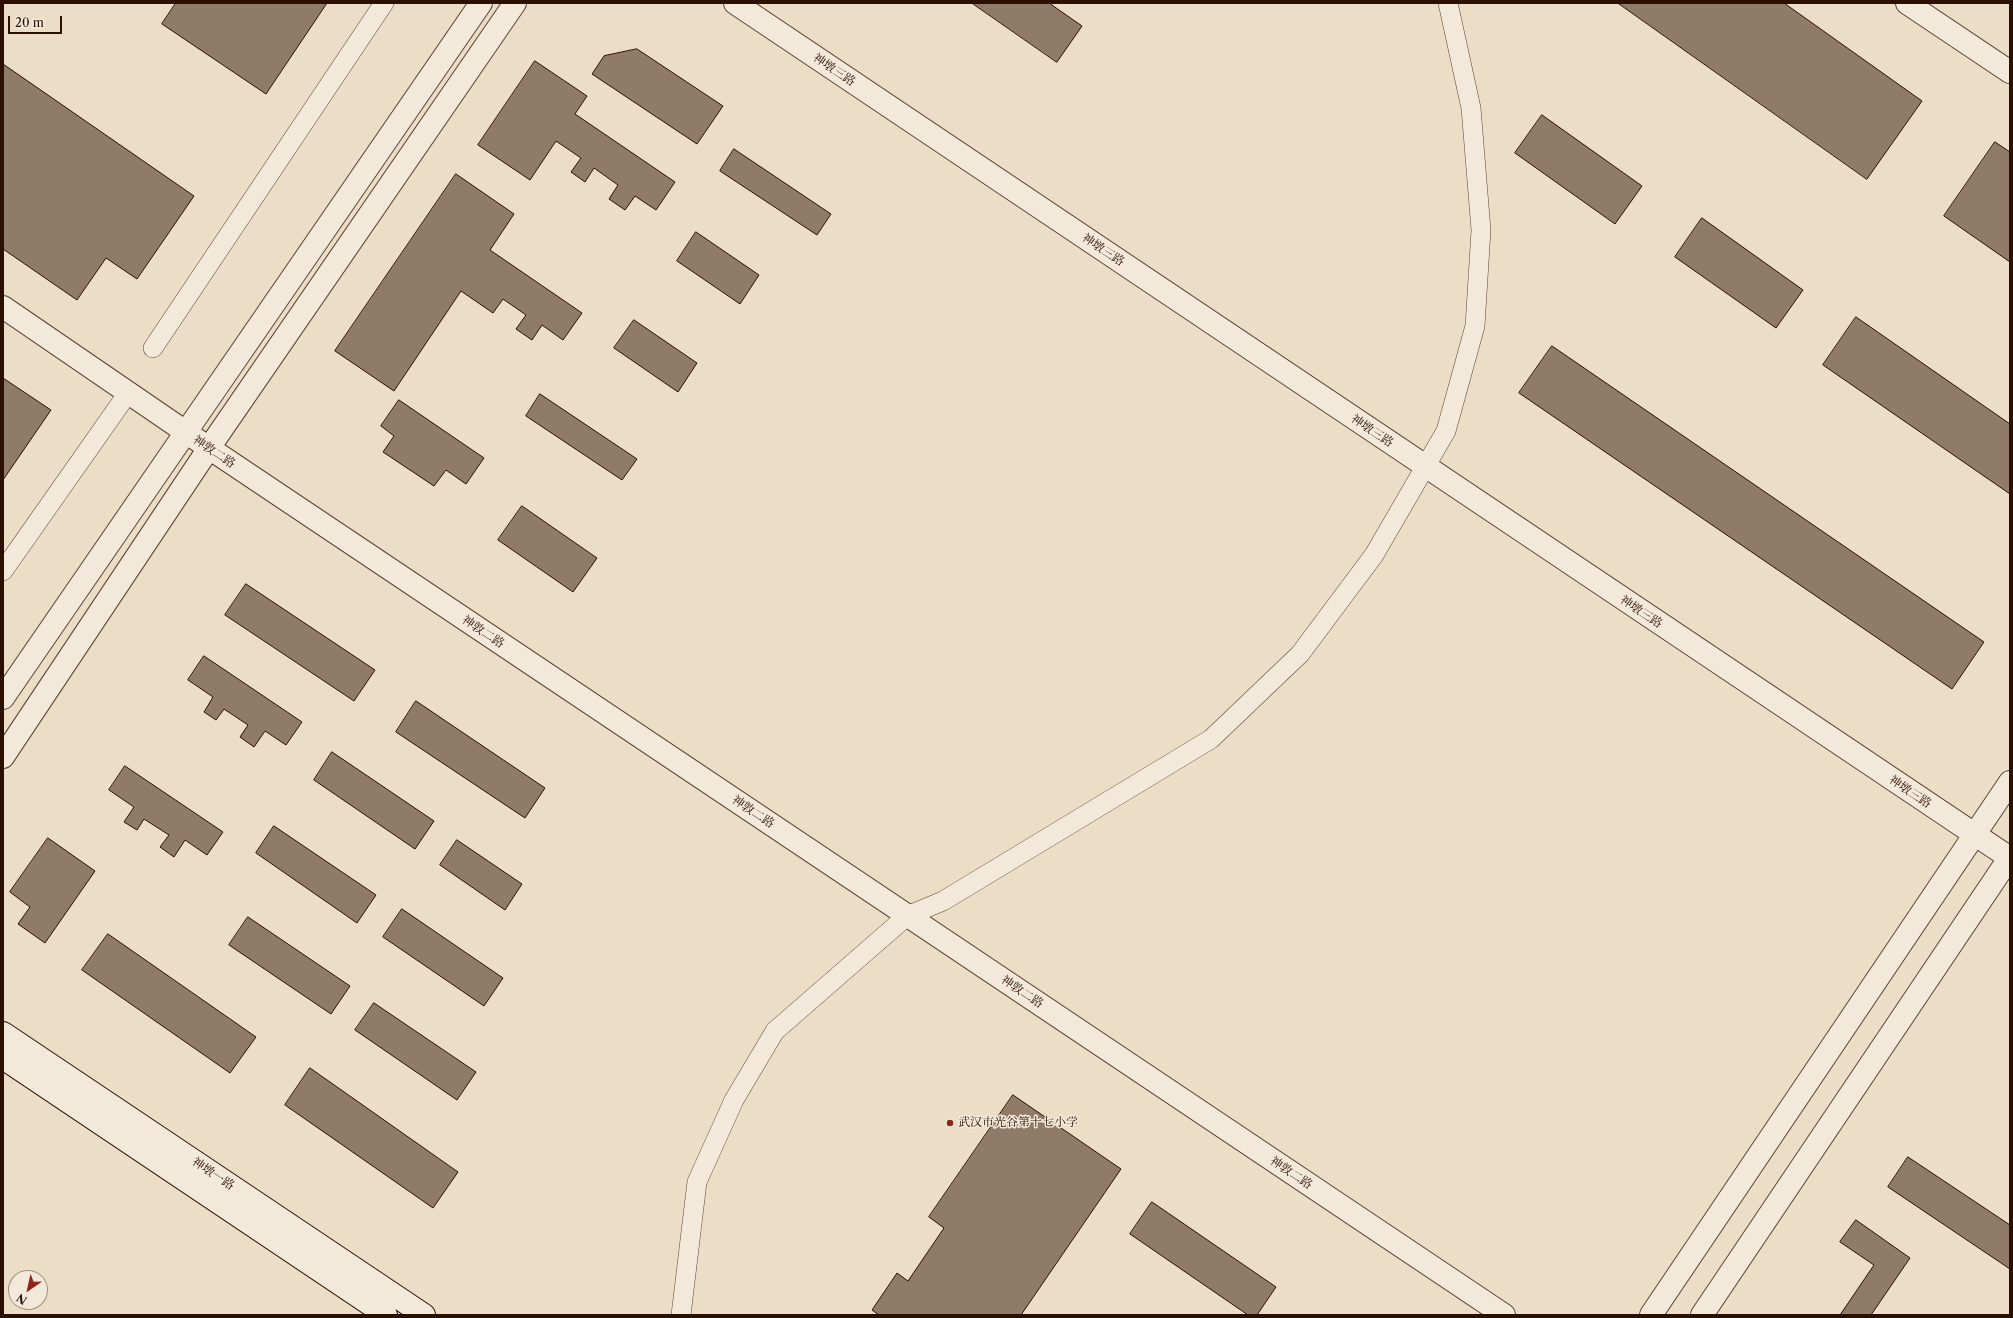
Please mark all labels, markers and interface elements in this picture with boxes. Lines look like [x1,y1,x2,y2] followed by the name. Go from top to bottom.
[10,8,64,34] scale bar
[15,15,44,30] text: 20 m
[810,51,858,89] street label: 神墩三路
[1079,231,1127,269] street label: 神墩三路
[1348,412,1396,450] street label: 神墩三路
[190,433,238,471] street label: 神敦二路
[1617,593,1665,631] street label: 神墩三路
[459,613,507,651] street label: 神敦二路
[1886,773,1934,811] street label: 神墩三路
[729,793,777,831] street label: 神敦二路
[998,973,1046,1011] street label: 神敦二路
[958,1116,1078,1130] place label: 武汉市光谷第十七小学
[945,1118,955,1128] marker: 武汉市光谷第十七小学
[1267,1154,1315,1192] street label: 神敦二路
[189,1155,237,1193] street label: 神墩一路
[8,1270,48,1310] north arrow
[14,1291,30,1308] text: N

